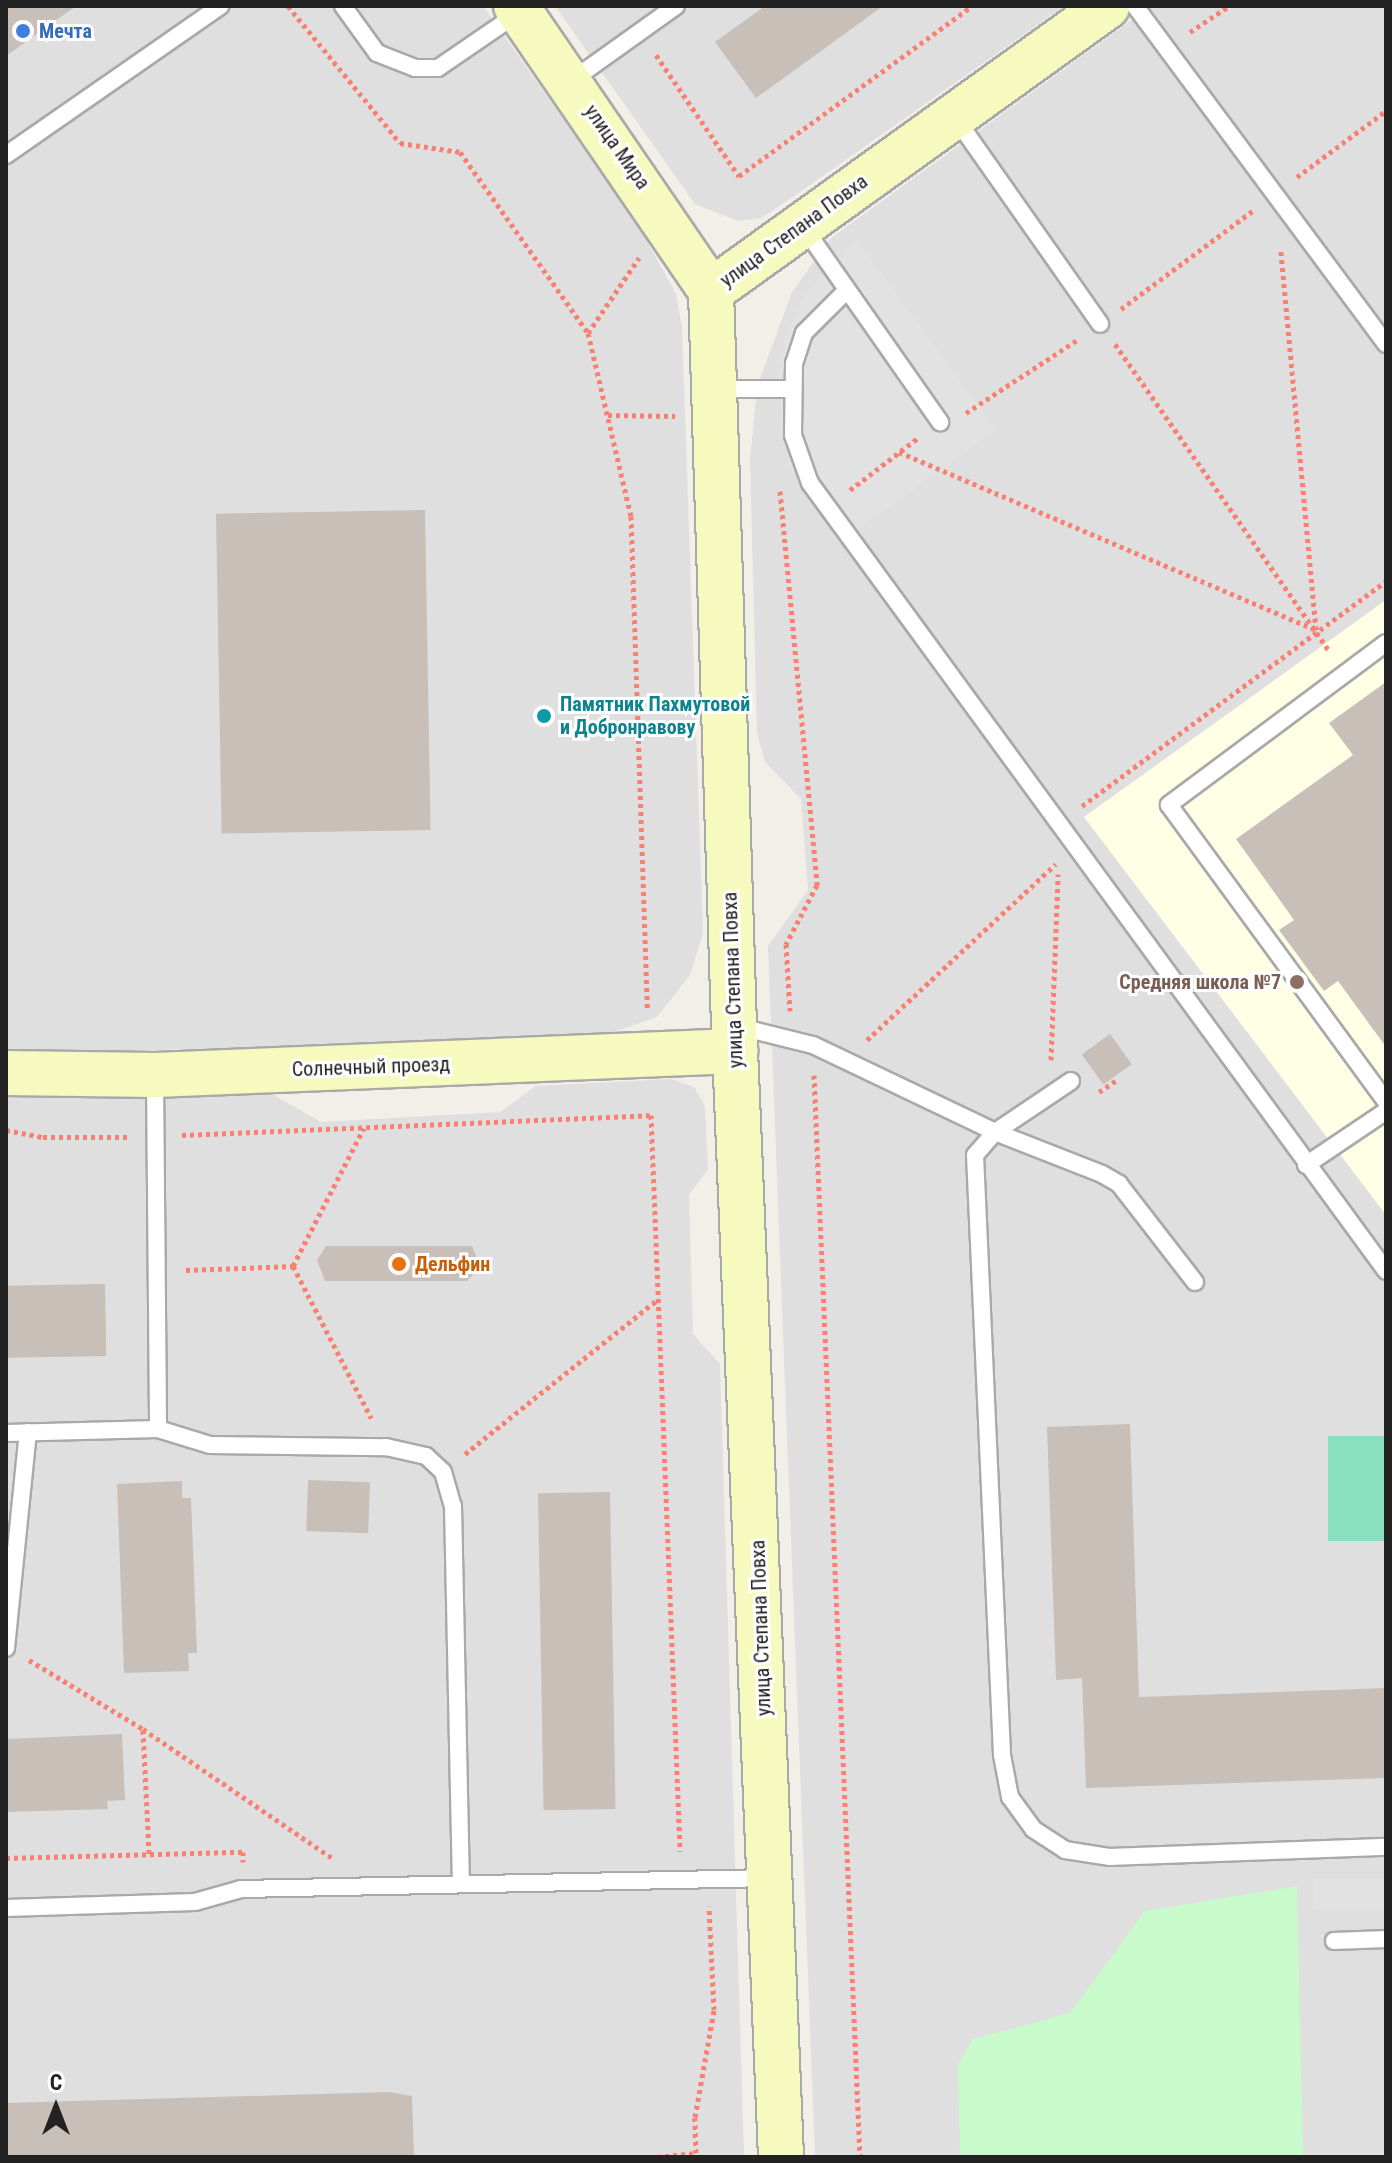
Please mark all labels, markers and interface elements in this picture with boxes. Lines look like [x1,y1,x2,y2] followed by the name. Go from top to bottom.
[39,19,92,43] place label: Мечта
[14,22,32,40] marker: Мечта
[579,100,655,194] street label: улица Мира
[716,169,872,293] street label: улица Степана Повха
[560,692,750,739] place label: Памятник Пахмутовой и Добронравову
[535,707,553,725] marker: Памятник Пахмутовой и Добронравову
[718,891,748,1069] street label: улица Степана Повха
[1119,970,1281,994] place label: Средняя школа №7
[1288,973,1306,991] marker: Средняя школа №7
[292,1052,450,1082] street label: Солнечный проезд
[415,1252,490,1276] place label: Дельфин
[390,1255,408,1273] marker: Дельфин
[746,1539,776,1717] street label: улица Степана Повха
[16,2067,96,2147] north arrow
[50,2070,62,2095] text: С

